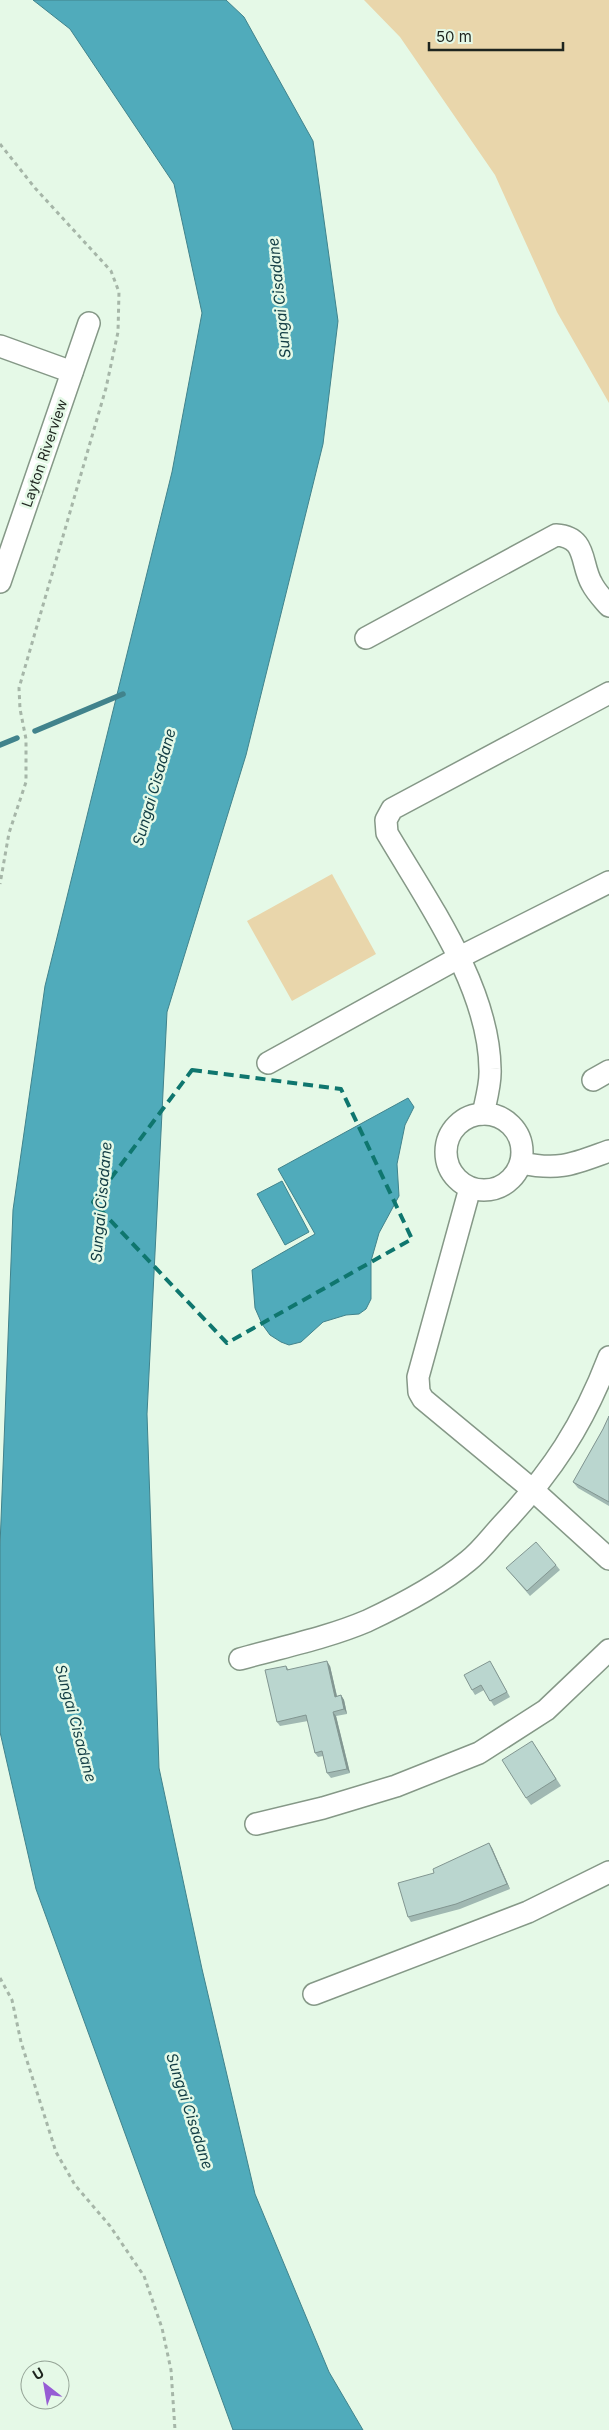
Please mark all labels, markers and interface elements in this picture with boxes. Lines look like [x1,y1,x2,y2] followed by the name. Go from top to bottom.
[429,20,563,52] scale bar
[436,27,472,46] text: 50 m
[263,237,295,359] water label: Sungai Cisadane
[18,397,70,509] street label: Layton Riverview
[128,726,180,848] water label: Sungai Cisadane
[86,1141,116,1263] water label: Sungai Cisadane
[51,1662,101,1784] water label: Sungai Cisadane
[162,2050,218,2172] water label: Sungai Cisadane
[20,2360,70,2410] north arrow
[29,2364,47,2383] text: U

